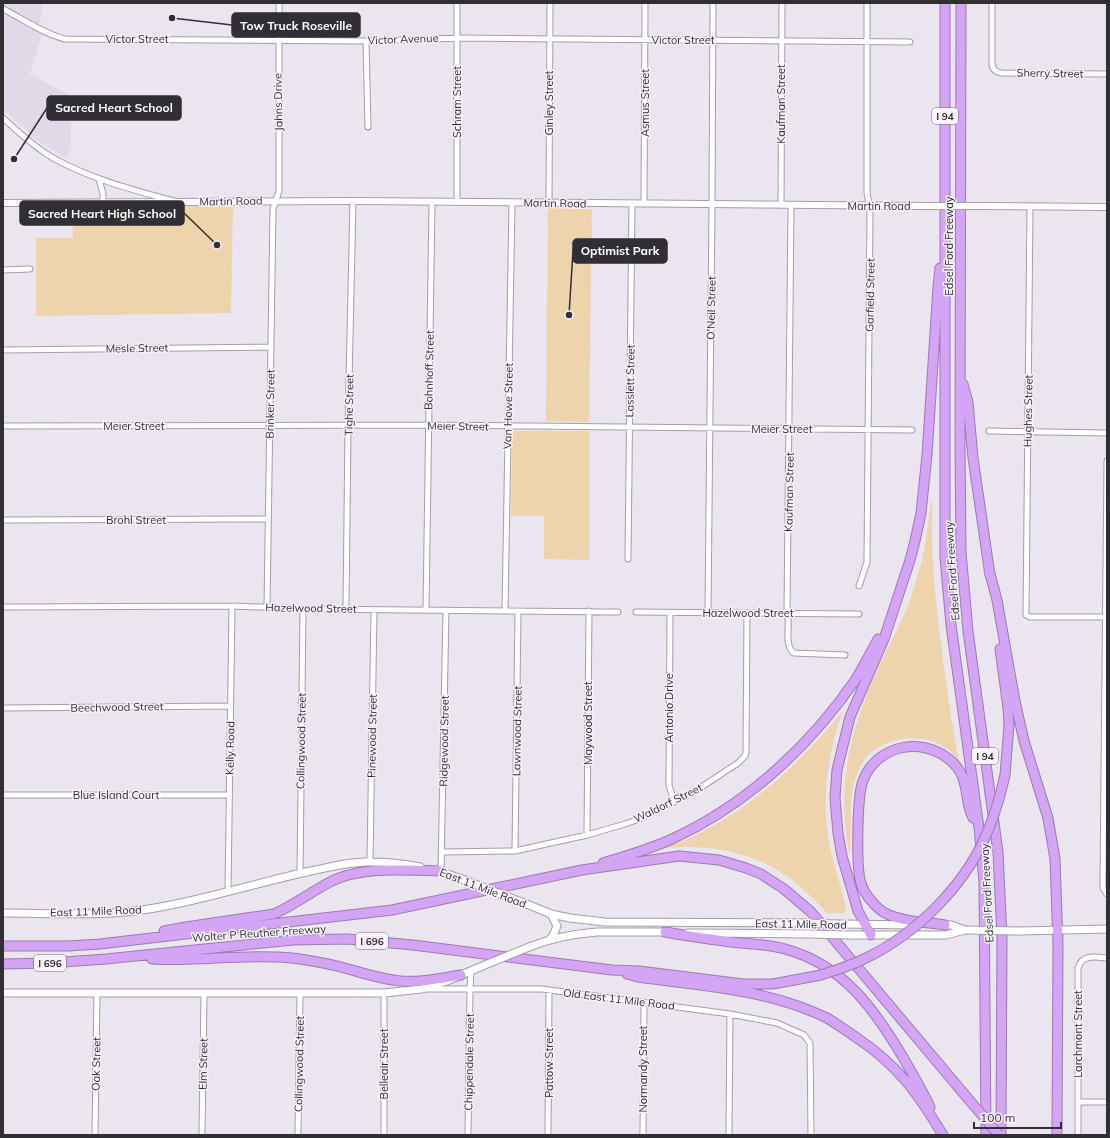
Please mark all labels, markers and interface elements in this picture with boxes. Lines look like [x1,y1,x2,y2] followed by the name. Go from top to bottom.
[232,13,360,37] callout: Tow Truck Roseville
[240,18,352,33] text: Tow Truck Roseville
[367,31,439,47] street label: Victor Avenue
[105,32,169,46] street label: Victor Street
[651,33,715,47] street label: Victor Street
[774,64,788,144] street label: Kaufman Street
[1017,65,1084,81] street label: Sherry Street
[450,66,464,138] street label: Schram Street
[638,69,652,137] street label: Asmus Street
[542,70,556,135] street label: Ginley Street
[270,73,286,131] street label: Jahns Drive
[47,96,181,120] callout: Sacred Heart School
[55,100,173,115] text: Sacred Heart School
[932,108,958,124] road number: I 94
[199,193,263,209] street label: Martin Road
[523,195,587,211] street label: Martin Road
[942,196,956,296] street label: Edsel Ford Freeway
[847,199,911,213] street label: Martin Road
[20,201,184,225] callout: Sacred Heart High School
[28,206,176,221] text: Sacred Heart High School
[573,239,667,263] callout: Optimist Park
[581,243,660,258] text: Optimist Park
[862,258,878,332] street label: Garfield Street
[703,276,719,340] street label: O'Neil Street
[421,330,437,410] street label: Bohnhoff Street
[105,340,169,356] street label: Mesle Street
[622,344,638,418] street label: Lasslett Street
[500,363,516,449] street label: Van Howe Street
[262,369,278,439] street label: Brinker Street
[341,374,357,436] street label: Tighe Street
[1020,374,1036,447] street label: Hughes Street
[427,418,489,434] street label: Meier Street
[103,419,165,433] street label: Meier Street
[751,422,813,436] street label: Meier Street
[781,452,797,532] street label: Kaufman Street
[106,513,166,527] street label: Brohl Street
[942,521,962,621] street label: Edsel Ford Freeway
[265,600,357,616] street label: Hazelwood Street
[702,606,794,620] street label: Hazelwood Street
[662,673,676,743] street label: Antonio Drive
[581,681,595,765] street label: Maywood Street
[509,686,525,776] street label: Lawnwood Street
[293,693,309,789] street label: Collingwood Street
[364,694,380,778] street label: Pinewood Street
[436,695,452,787] street label: Ridgewood Street
[70,699,164,715] street label: Beechwood Street
[223,721,237,775] street label: Kelly Road
[972,748,998,764] road number: I 94
[631,780,705,826] street label: Waldorf Street
[73,788,159,802] street label: Blue Island Court
[977,843,997,943] street label: Edsel Ford Freeway
[438,865,528,911] street label: East 11 Mile Road
[50,902,142,920] street label: East 11 Mile Road
[755,916,847,932] street label: East 11 Mile Road
[192,921,327,945] street label: Walter P Reuther Freeway
[356,933,388,949] road number: I 696
[34,955,66,971] road number: I 696
[562,985,676,1013] street label: Old East 11 Mile Road
[1071,990,1085,1078] street label: Larchmont Street
[461,1013,477,1111] street label: Chippendale Street
[291,1016,307,1112] street label: Collingwood Street
[636,1025,650,1112] street label: Normandy Street
[377,1028,391,1100] street label: Belleair Street
[542,1028,556,1098] street label: Pattow Street
[89,1037,103,1091] street label: Oak Street
[196,1038,210,1090] street label: Elm Street
[974,1104,1061,1130] scale bar
[980,1110,1015,1125] text: 100 m

